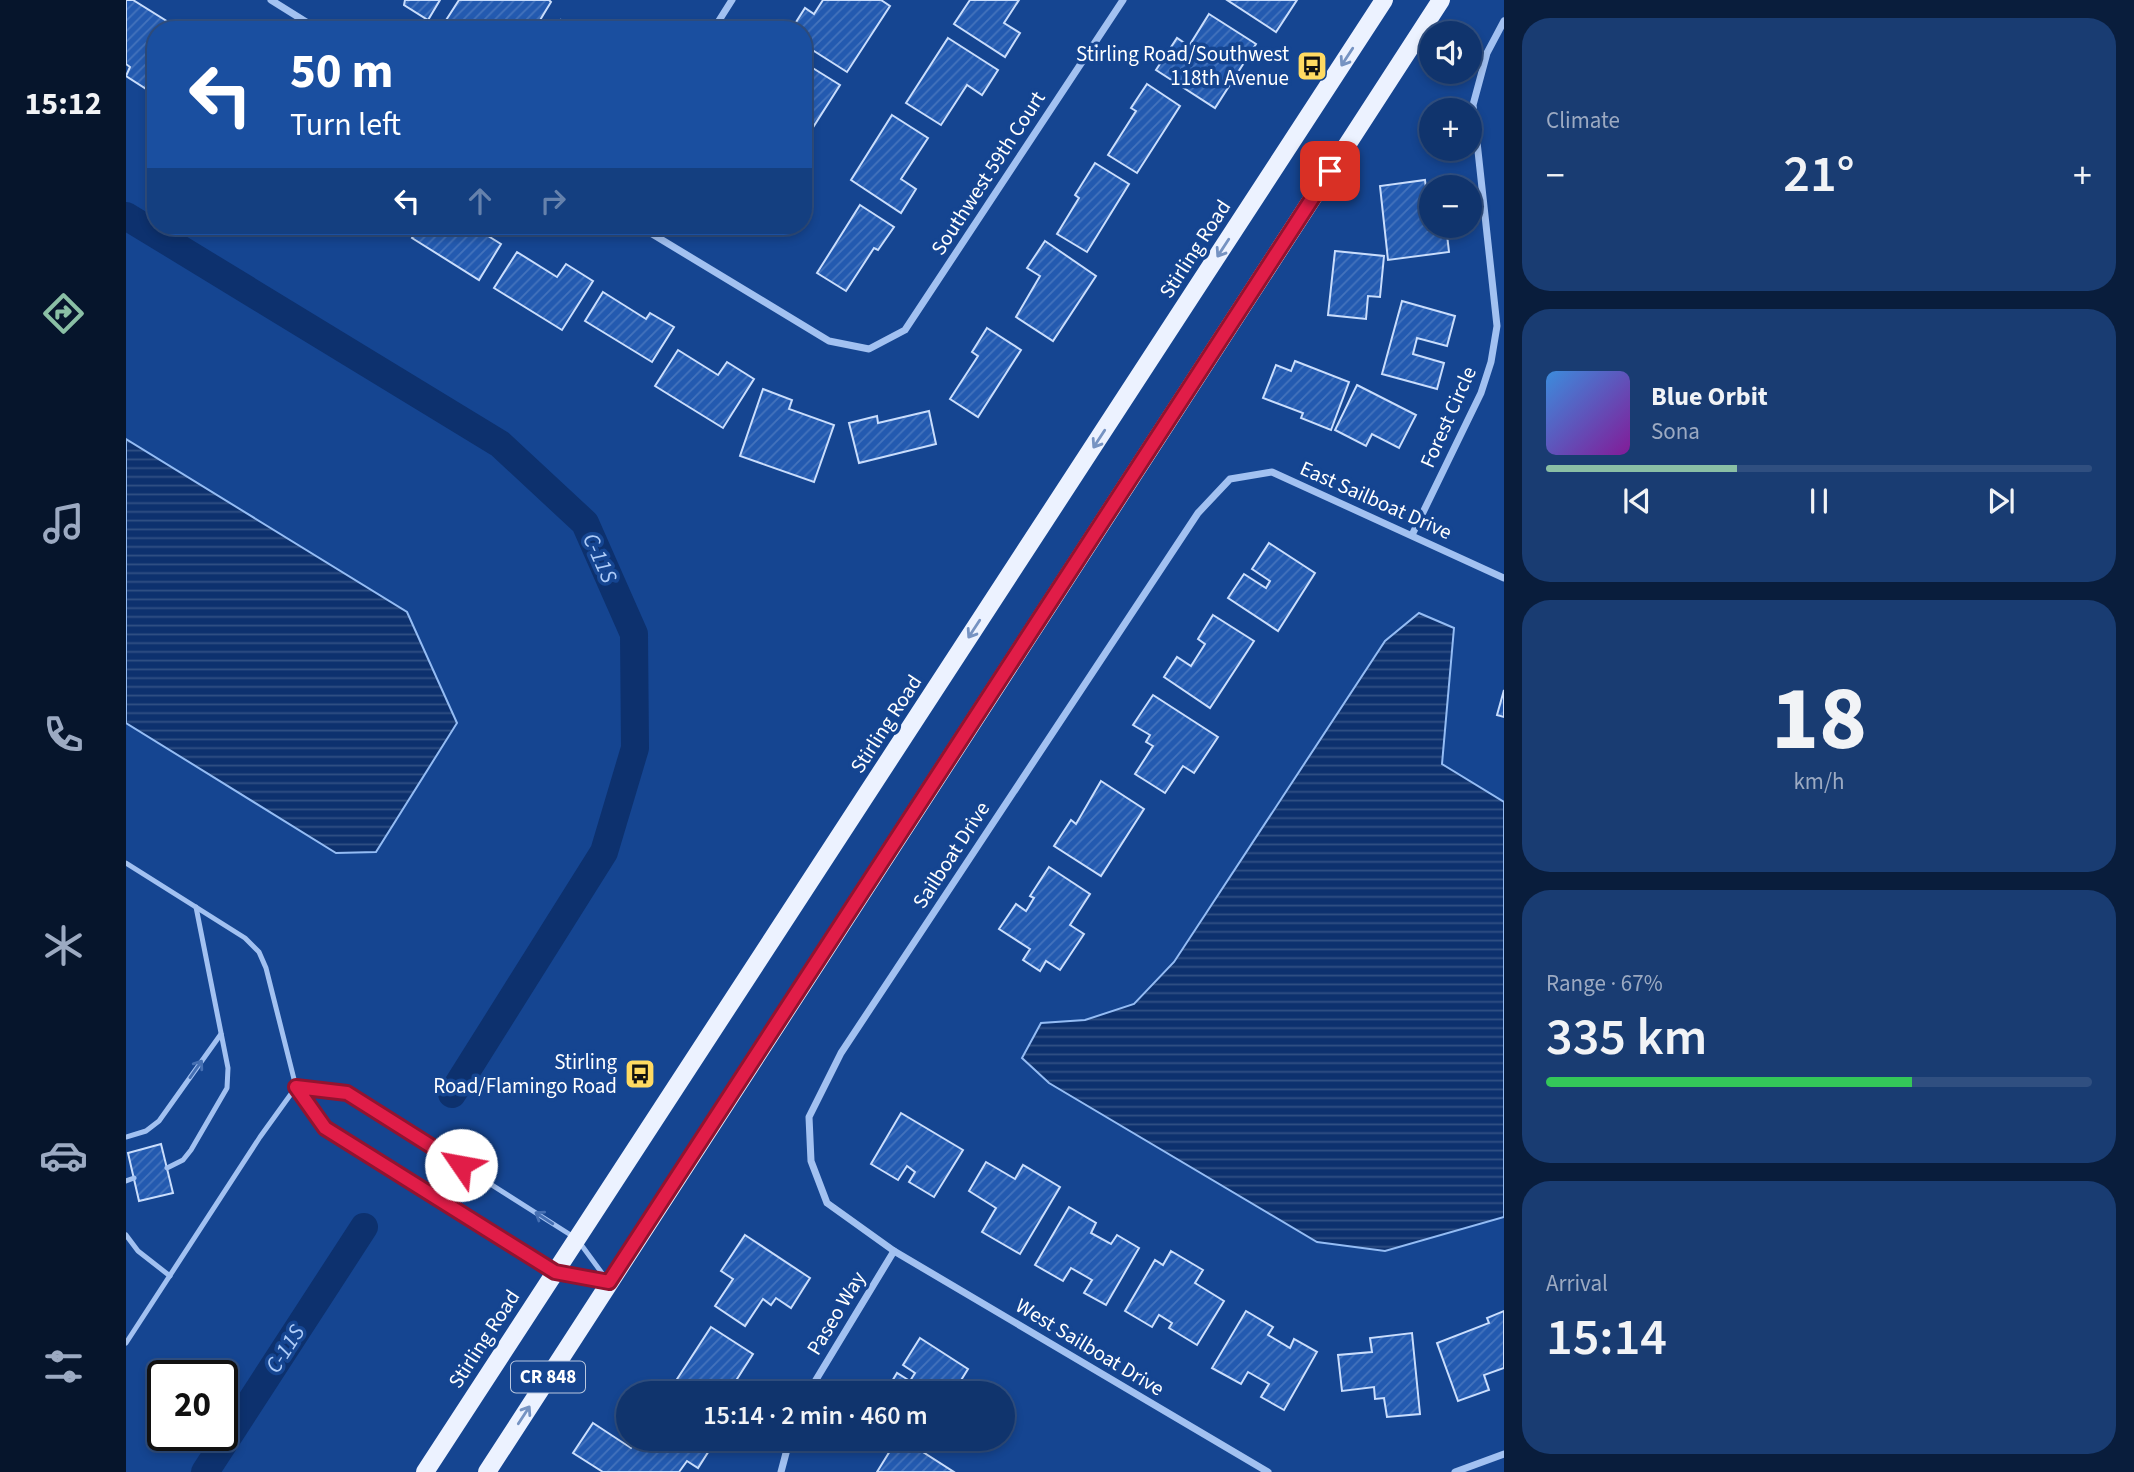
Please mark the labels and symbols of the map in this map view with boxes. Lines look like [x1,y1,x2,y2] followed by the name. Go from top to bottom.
[1076,39,1289,93] place label: Stirling Road/Southwest 118th Avenue
[1340,47,1354,66] one-way arrow
[1295,49,1329,83] bus stop icon: Stirling Road/Southwest 118th Avenue
[924,85,1052,261] street label: Southwest 59th Court
[1300,141,1360,201] pin
[1152,194,1238,304] street label: Stirling Road
[1215,238,1230,257] one-way arrow
[1412,361,1484,473] street label: Forest Circle
[1091,428,1105,448] one-way arrow
[1295,453,1457,547] street label: East Sailboat Drive
[574,528,626,589] water label: C-11S
[967,619,982,638] one-way arrow
[843,669,929,779] street label: Stirling Road
[905,796,997,914] street label: Sailboat Drive
[433,1047,617,1101] place label: Stirling Road/Flamingo Road
[623,1057,657,1091] bus stop icon: Stirling Road/Flamingo Road
[189,1060,203,1079] one-way arrow
[424,1128,498,1202] position arrow
[535,1211,554,1225] one-way arrow
[799,1265,873,1361] street label: Paseo Way
[441,1284,527,1394] street label: Stirling Road
[1010,1291,1170,1403] street label: West Sailboat Drive
[257,1318,313,1380] water label: C-11S
[147,1360,238,1451] speed limit sign: 20
[511,1362,585,1392] road number: CR 848
[518,1405,532,1425] one-way arrow

